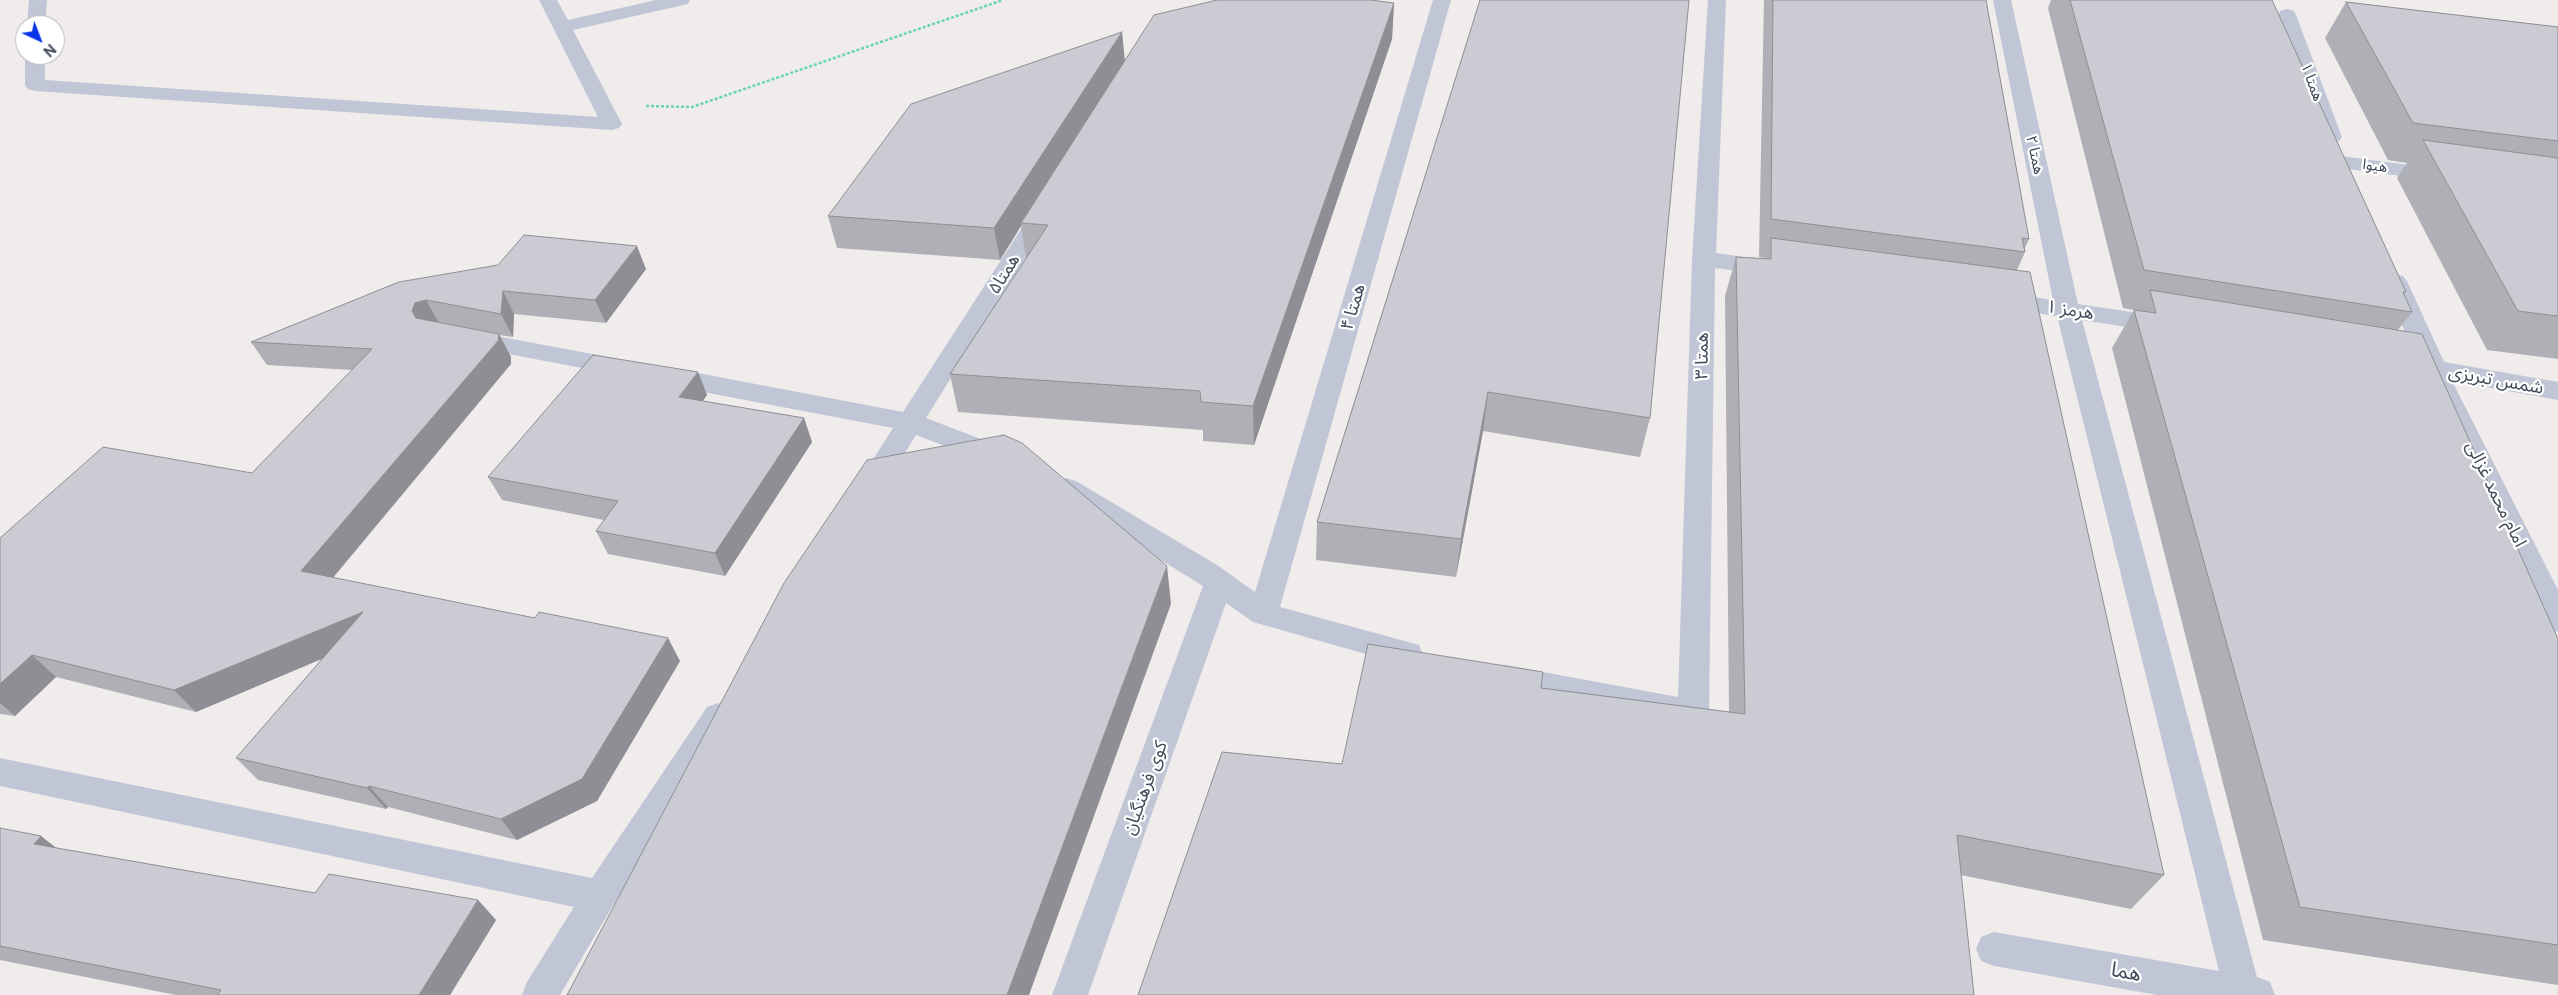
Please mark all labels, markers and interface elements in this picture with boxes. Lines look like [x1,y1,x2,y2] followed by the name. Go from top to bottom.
[15,15,65,65] north arrow
[40,41,59,60] text: N
[2297,60,2327,104] street label: همتا ۱
[2022,134,2048,176] street label: همتا ۲
[2361,155,2389,177] street label: هیوا
[983,250,1025,298] street label: همتا۵
[1336,281,1370,333] street label: همتا ۴
[2045,296,2095,324] street label: هرمز ۱
[1691,332,1713,380] street label: همتا ۳
[2447,361,2545,399] street label: شمس تبریزی
[2461,437,2531,551] street label: امام محمد غزالی
[1118,738,1172,838] street label: کوی فرهنگیان
[2109,957,2143,987] street label: هما

